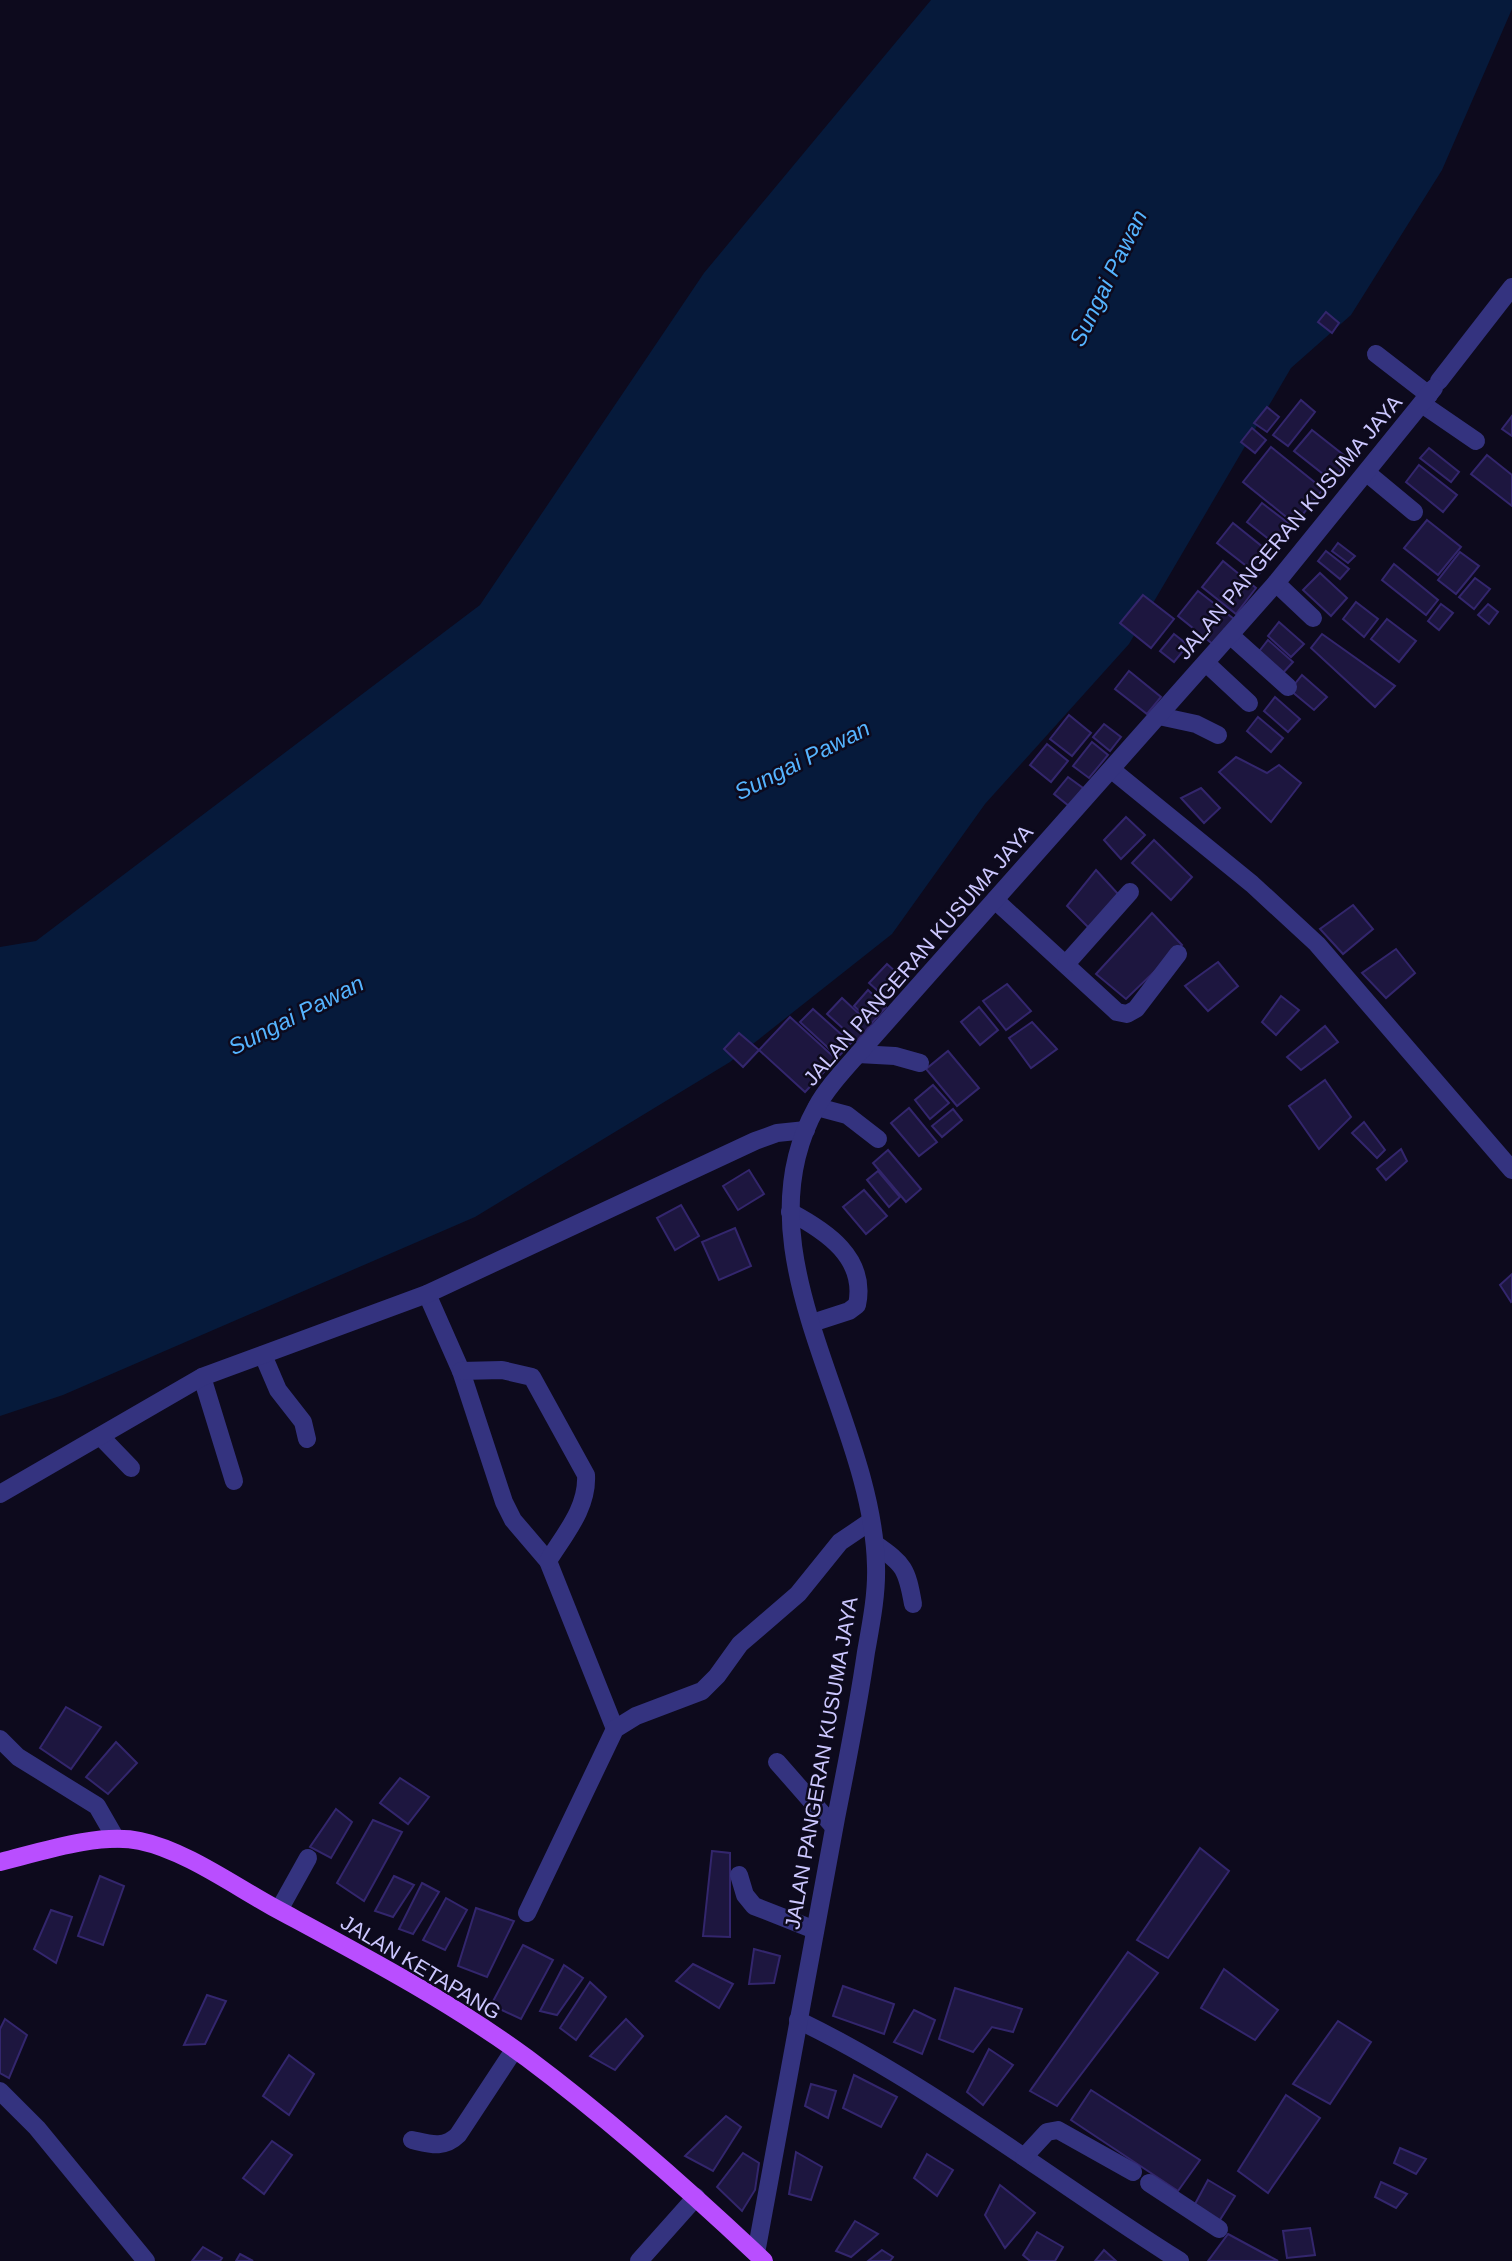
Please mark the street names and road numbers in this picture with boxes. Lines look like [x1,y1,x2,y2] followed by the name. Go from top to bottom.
[1172,390,1406,664] street label: JALAN PANGERAN KUSUMA JAYA
[799,820,1037,1090] street label: JALAN PANGERAN KUSUMA JAYA
[780,1595,862,1931] street label: JALAN PANGERAN KUSUMA JAYA
[337,1910,505,2024] street label: JALAN KETAPANG

